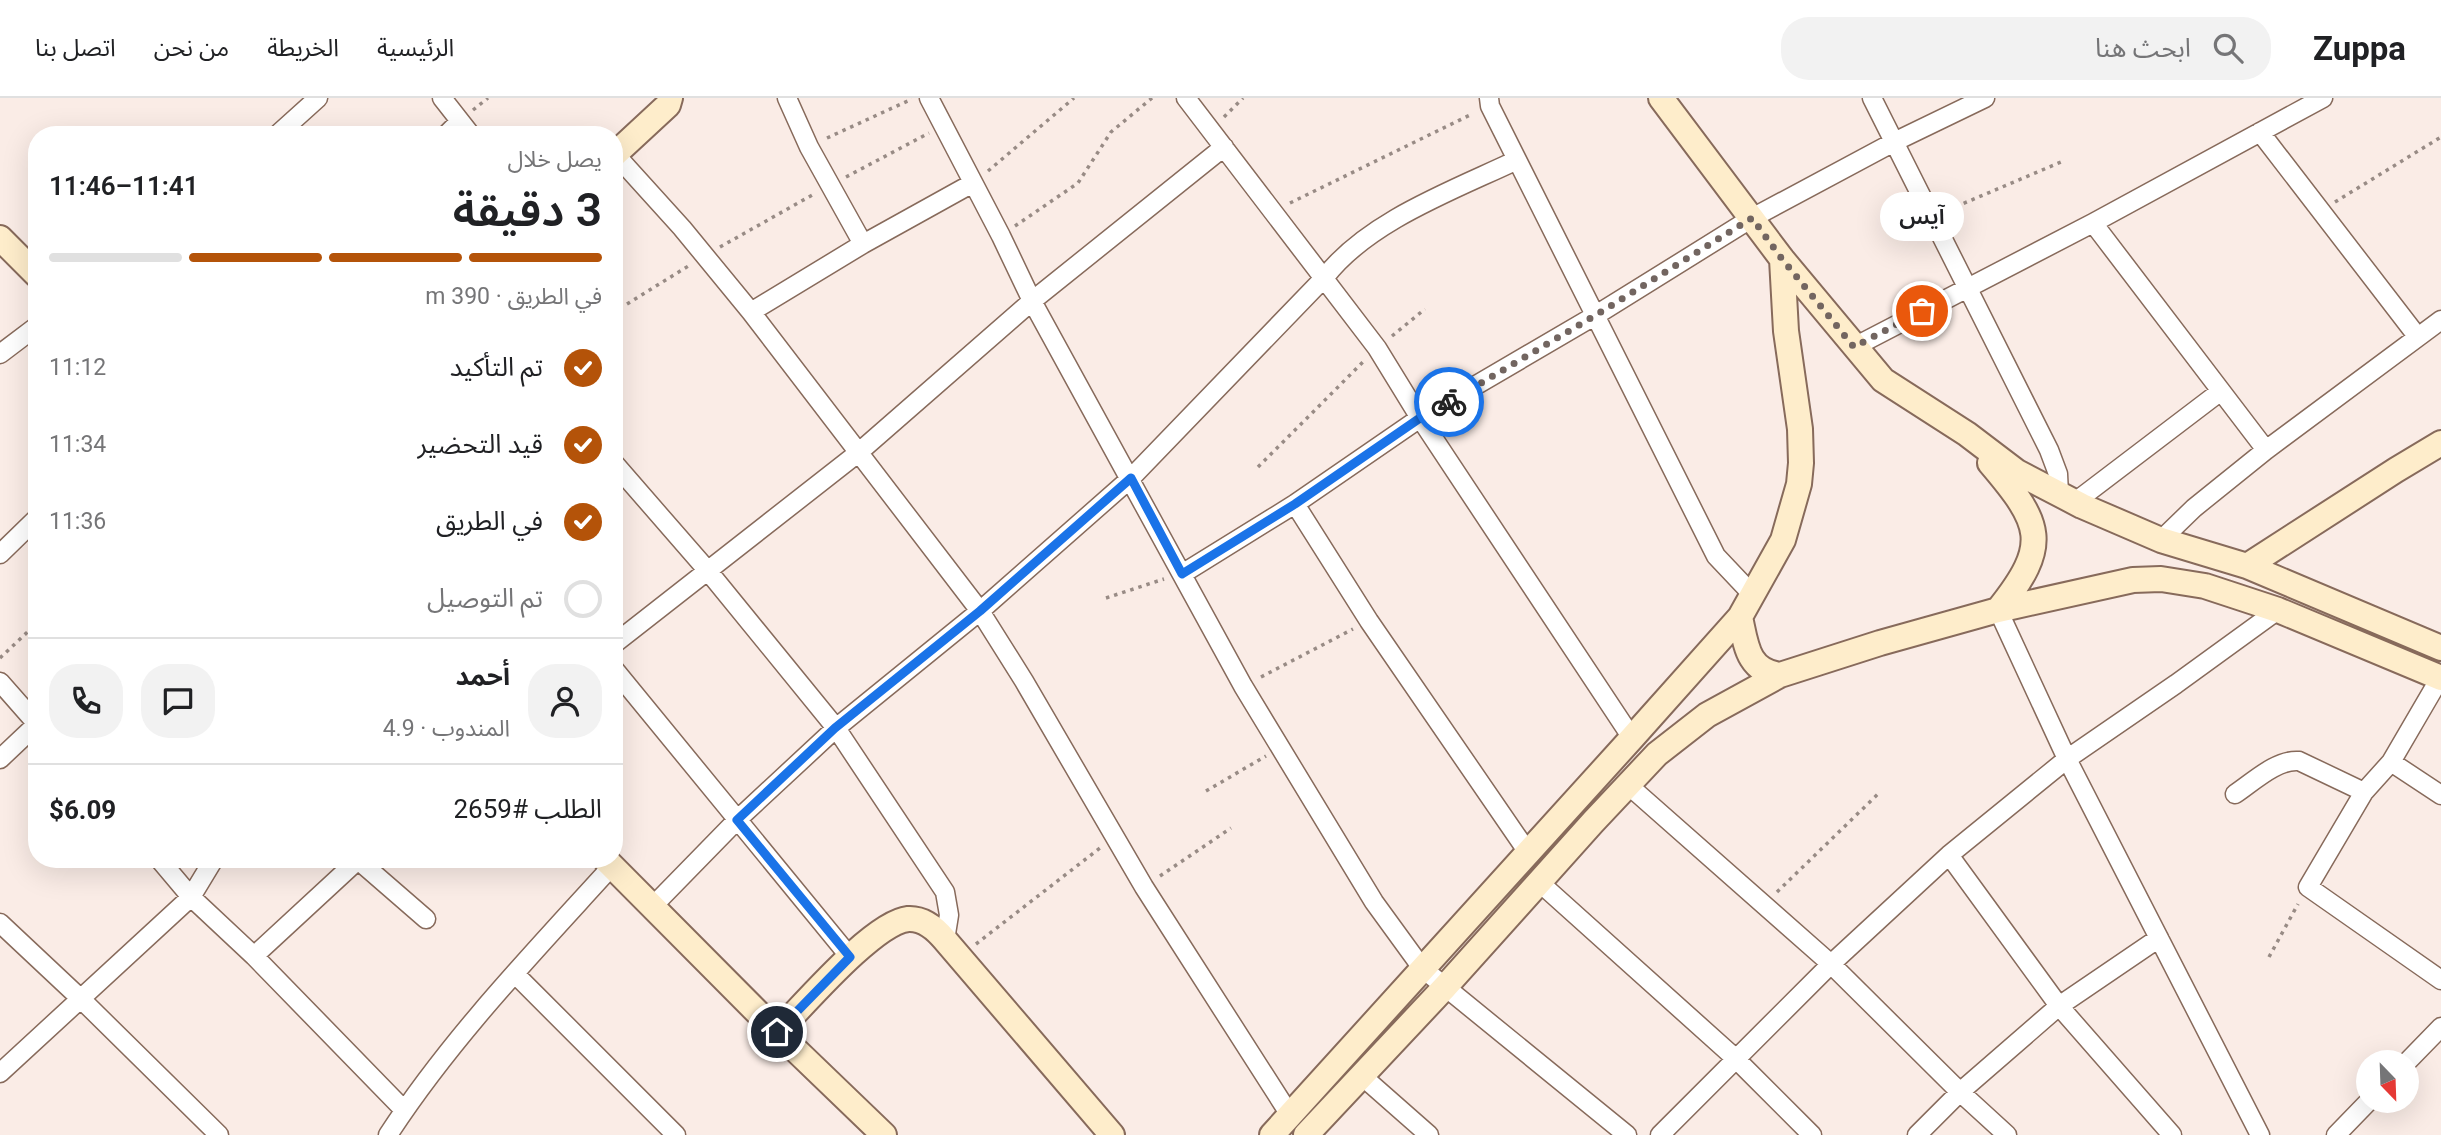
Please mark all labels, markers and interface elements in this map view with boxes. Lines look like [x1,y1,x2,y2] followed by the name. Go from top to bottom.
[1781,17,2271,80] search box
[2209,29,2247,67] icon: search
[2313,29,2406,68] text: Zuppa
[2095,33,2191,63] text: ابحث هنا
[35,34,116,62] text: اتصل بنا
[154,34,229,62] text: من نحن
[267,34,339,62] text: الخريطة
[377,34,454,62] text: الرئيسية
[507,146,602,173] text: يصل خلال
[49,171,199,201] text: 11:41–11:46
[453,183,602,237] text: 3 دقيقة
[1880,192,1964,241] callout: آيس
[1899,203,1945,230] text: آيس
[1892,281,1952,341] pin
[425,283,602,310] text: في الطريق · 390 m
[1903,292,1941,330] icon: bag
[564,349,602,387] icon: check
[450,352,543,382] text: تم التأكيد
[49,354,106,381] text: 11:12
[1414,367,1484,437] courier
[1430,383,1468,421] icon: bike
[564,426,602,464] icon: check
[418,429,543,459] text: قيد التحضير
[49,431,106,458] text: 11:34
[564,503,602,541] icon: check
[436,506,543,536] text: في الطريق
[49,508,106,535] text: 11:36
[427,583,543,613] text: تم التوصيل
[456,661,510,691] text: أحمد
[49,664,123,738] button: phone
[141,664,215,738] button: chat
[528,664,602,738] button: person
[383,715,510,742] text: المندوب · 4.9
[453,794,602,824] text: الطلب #2659
[49,795,116,825] text: $6.09
[747,1002,807,1062] pin
[758,1013,796,1051] icon: home
[2356,1050,2418,1113] north arrow
[2356,1050,2419,1113] map controls

